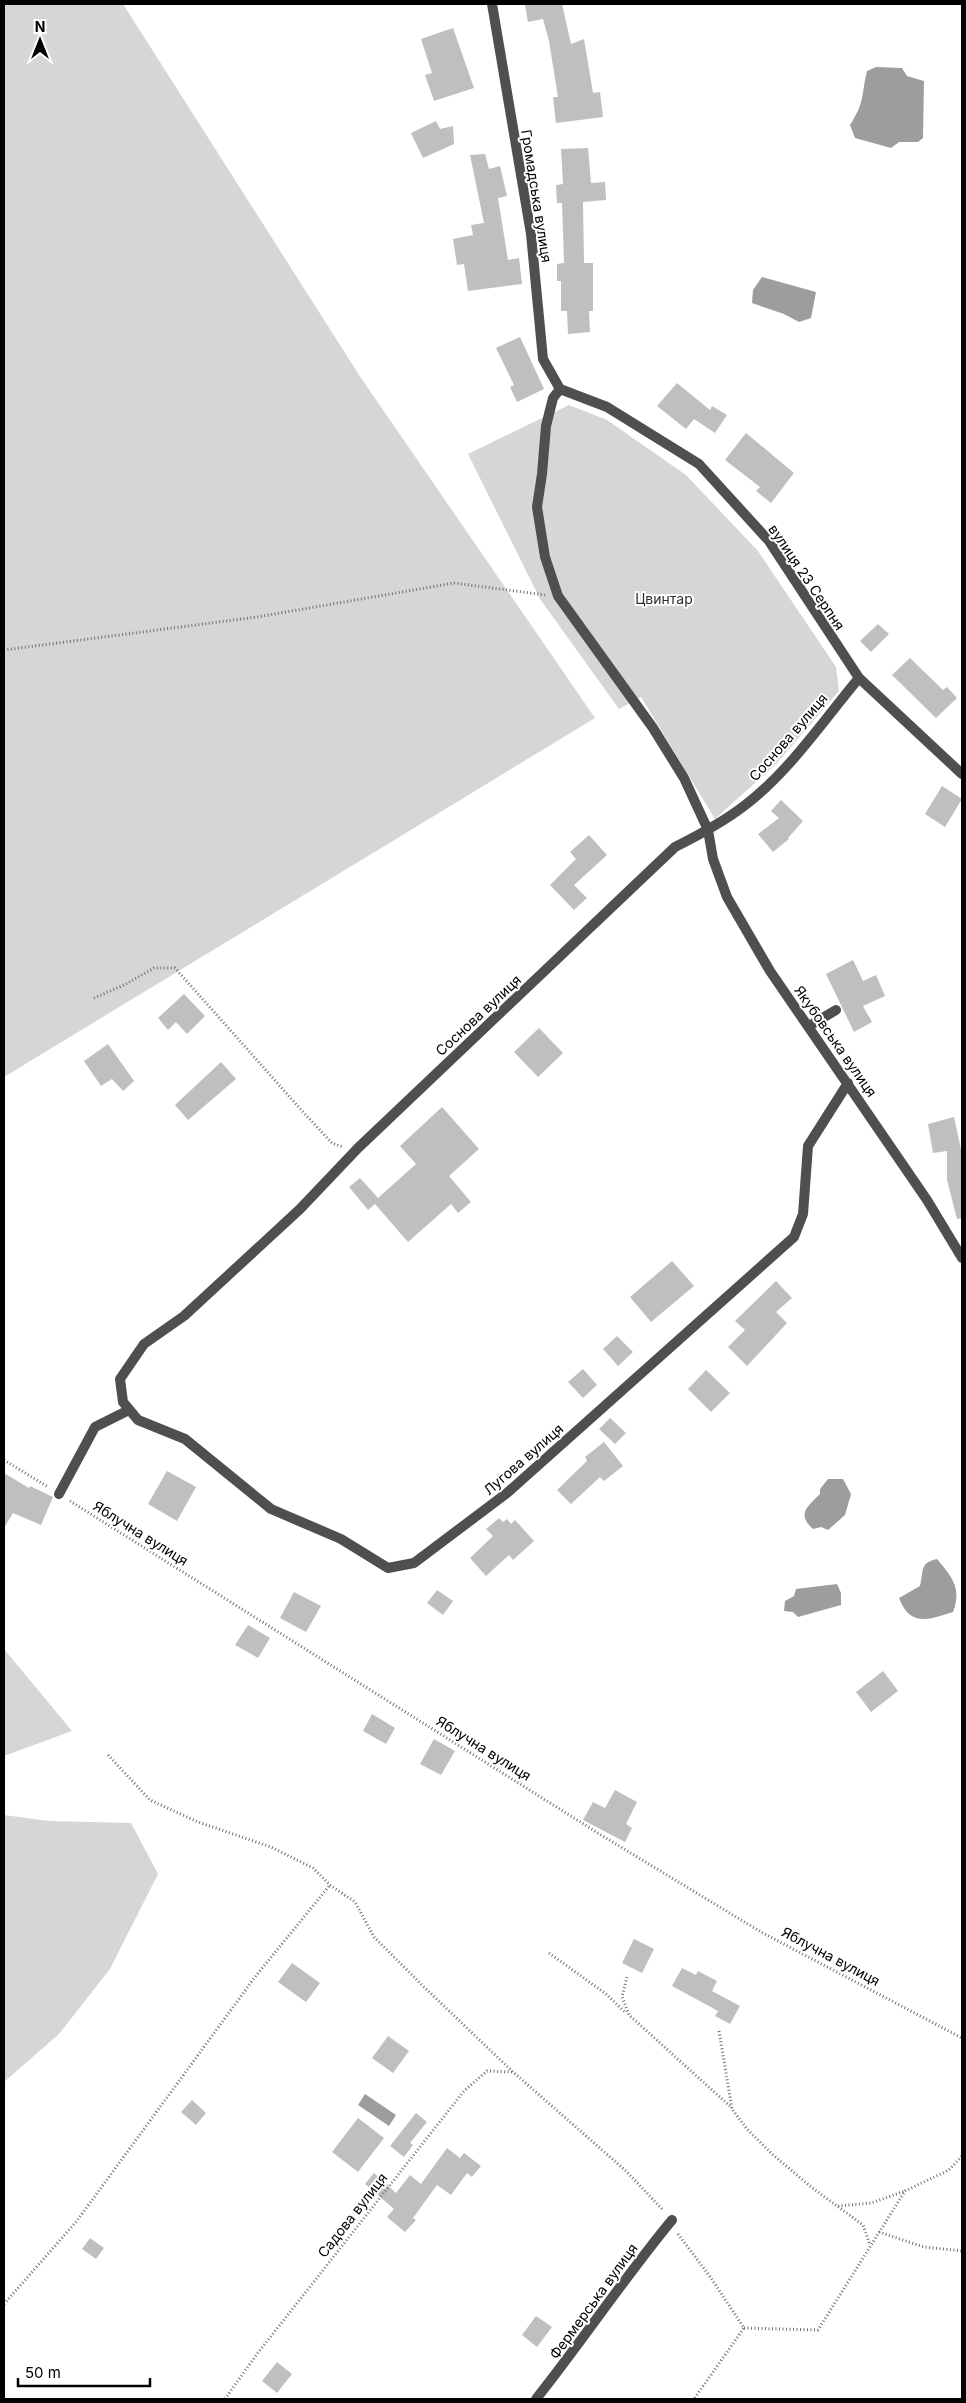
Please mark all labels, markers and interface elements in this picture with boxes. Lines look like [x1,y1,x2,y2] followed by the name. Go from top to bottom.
[15,15,65,65] north arrow
[35,18,45,35] text: N
[518,128,556,264] street label: Громадська вулиця
[765,521,849,633] street label: вулиця 23 Серпня
[635,590,693,607] park label: Цвинтар
[745,690,831,784] street label: Соснова вулиця
[432,971,524,1059] street label: Соснова вулиця
[791,982,881,1100] street label: Якубовська вулиця
[480,1420,566,1498] street label: Лугова вулиця
[90,1497,192,1569] street label: Яблучна вулиця
[433,1712,535,1784] street label: Яблучна вулиця
[779,1923,883,1989] street label: Яблучна вулиця
[314,2169,390,2261] street label: Садова вулиця
[545,2240,641,2362] street label: Фермерська вулиця
[18,2356,150,2388] scale bar
[25,2363,61,2382] text: 50 m

